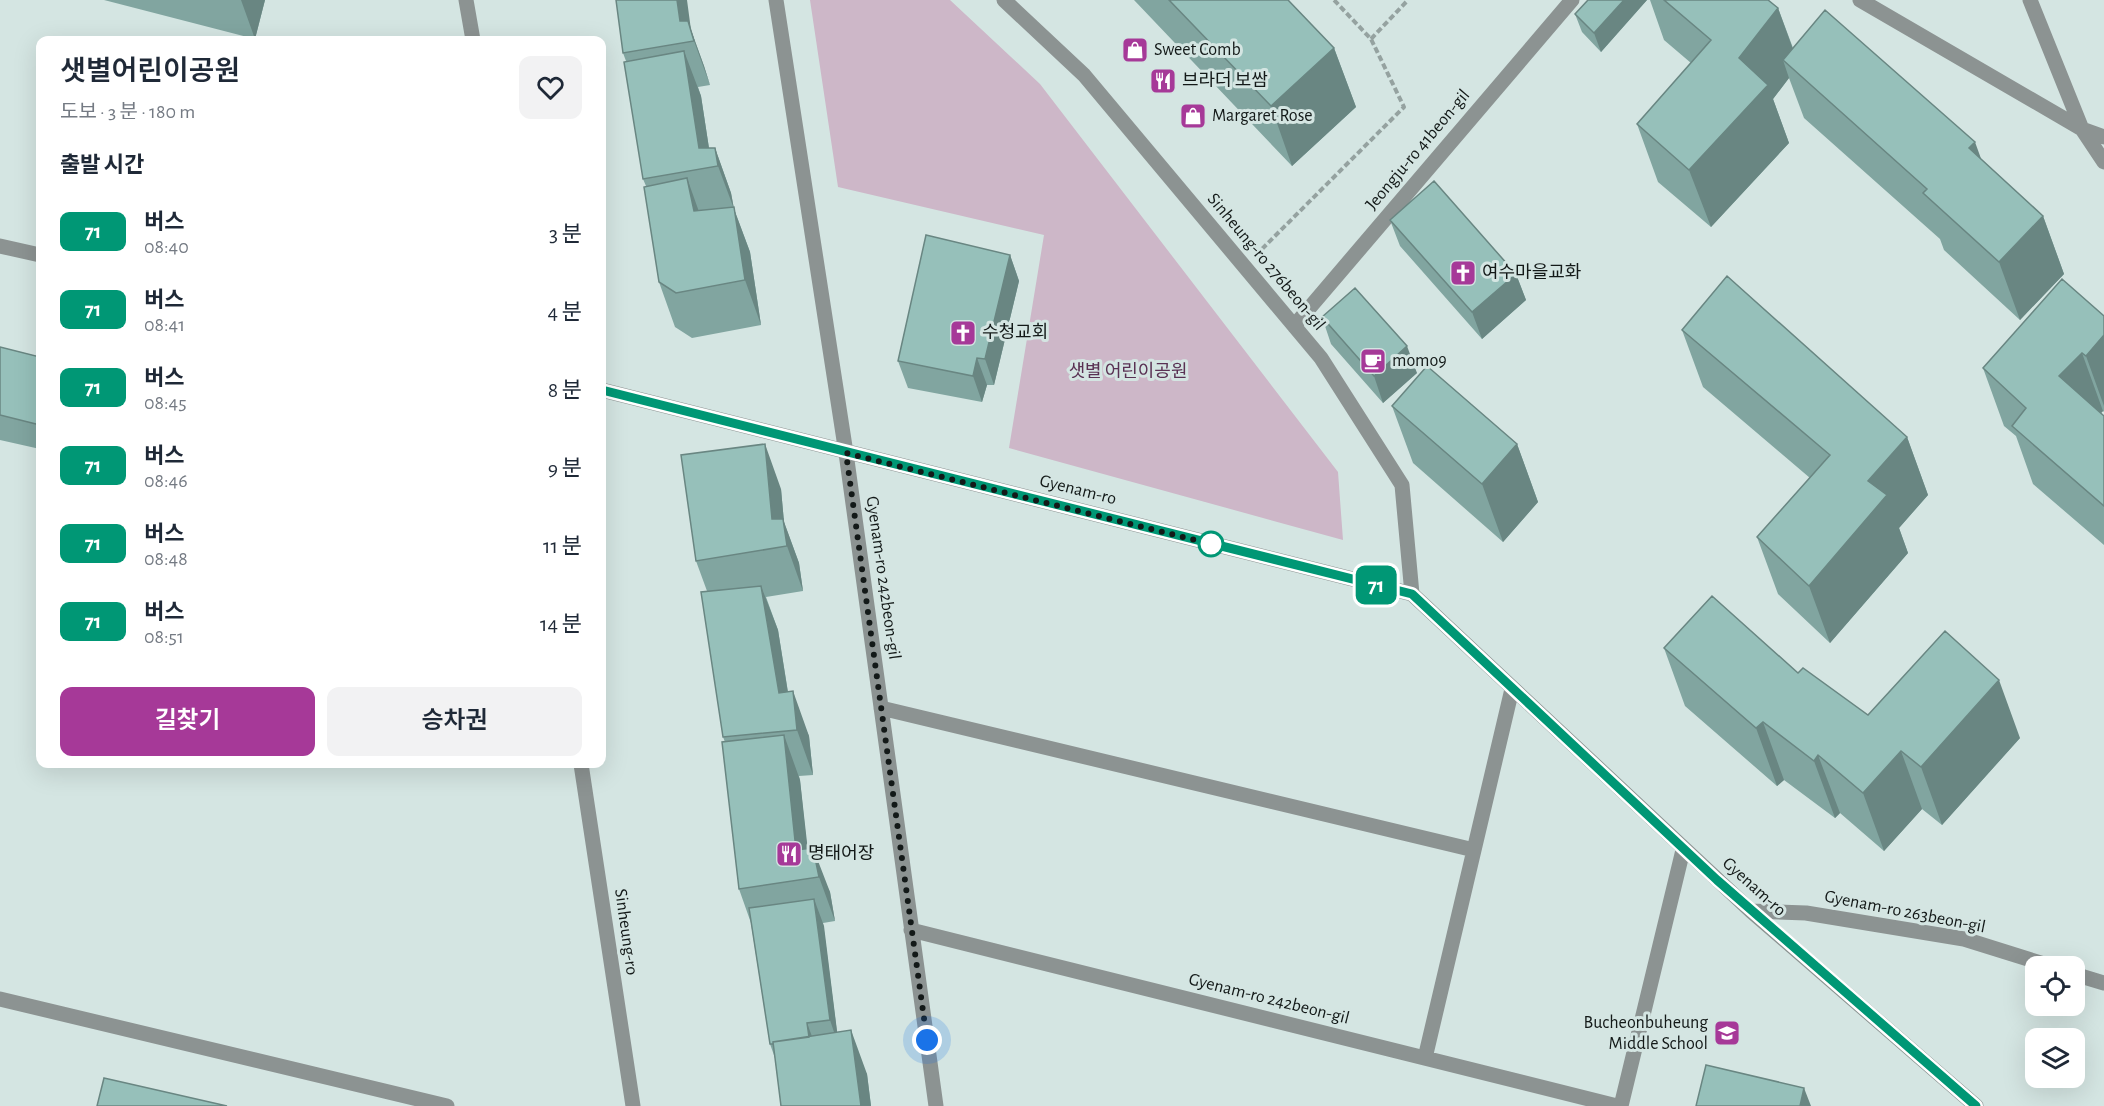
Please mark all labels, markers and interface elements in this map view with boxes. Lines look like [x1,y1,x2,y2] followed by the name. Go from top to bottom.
[1120,35,1150,65] shop icon: Sweet Comb
[1154,41,1241,59] place label: Sweet Comb
[519,56,582,119] button: heart
[60,58,240,86] text: 샛별어린이공원
[1148,66,1178,96] restaurant icon: 브라더 보쌈
[1182,71,1268,90] place label: 브라더 보쌈
[1363,86,1473,214] street label: Jeongju-ro 41beon-gil
[1178,101,1208,131] shop icon: Margaret Rose
[60,102,195,122] text: 도보 · 3 분 · 180 m
[1212,107,1313,125] place label: Margaret Rose
[60,154,144,176] text: 출발 시간
[1204,190,1328,334] street label: Sinheung-ro 276beon-gil
[144,211,184,233] text: 버스
[85,221,101,242] text: 71
[549,223,582,245] text: 3 분
[144,237,189,257] text: 08:40
[1448,258,1478,288] church icon: 여수마을교화
[1482,263,1581,282] place label: 여수마을교화
[144,289,184,311] text: 버스
[85,299,101,320] text: 71
[548,301,582,323] text: 4 분
[144,315,185,335] text: 08:41
[948,318,978,348] church icon: 수청교회
[982,322,1048,342] place label: 수청교회
[1358,346,1388,376] cafe icon: momo9
[1392,352,1447,370] place label: momo9
[1069,361,1187,381] park label: 샛별 어린이공원
[144,367,184,389] text: 버스
[85,377,101,398] text: 71
[548,379,582,401] text: 8 분
[144,393,187,413] text: 08:45
[144,445,184,467] text: 버스
[85,455,101,476] text: 71
[548,457,582,479] text: 9 분
[144,471,188,491] text: 08:46
[1038,472,1118,508] street label: Gyenam-ro
[863,495,903,661] street label: Gyenam-ro 242beon-gil
[144,523,184,545] text: 버스
[1198,531,1224,557] unlabelled marker
[85,533,101,554] text: 71
[543,535,582,557] text: 11 분
[144,549,188,569] text: 08:48
[1349,566,1403,604] line badge: 71
[1368,575,1384,596] text: 71
[144,601,184,623] text: 버스
[85,611,101,632] text: 71
[540,613,582,635] text: 14 분
[144,627,184,647] text: 08:51
[60,687,315,756] button: 길찾기
[327,687,582,756] button: 승차권
[774,839,804,869] restaurant icon: 명태어장
[808,843,874,863] place label: 명태어장
[1719,854,1789,920] street label: Gyenam-ro
[611,888,641,976] street label: Sinheung-ro
[1823,888,1987,936] street label: Gyenam-ro 263beon-gil
[2025,956,2085,1088] map controls
[2025,956,2085,1016] button: locate
[1187,970,1351,1028] street label: Gyenam-ro 242beon-gil
[1583,1014,1708,1053] place label: Bucheonbuheung Middle School
[1712,1018,1742,1048] school or university icon: Bucheonbuheung Middle School
[912,1025,942,1055] your location
[2025,1028,2085,1088] button: layers

